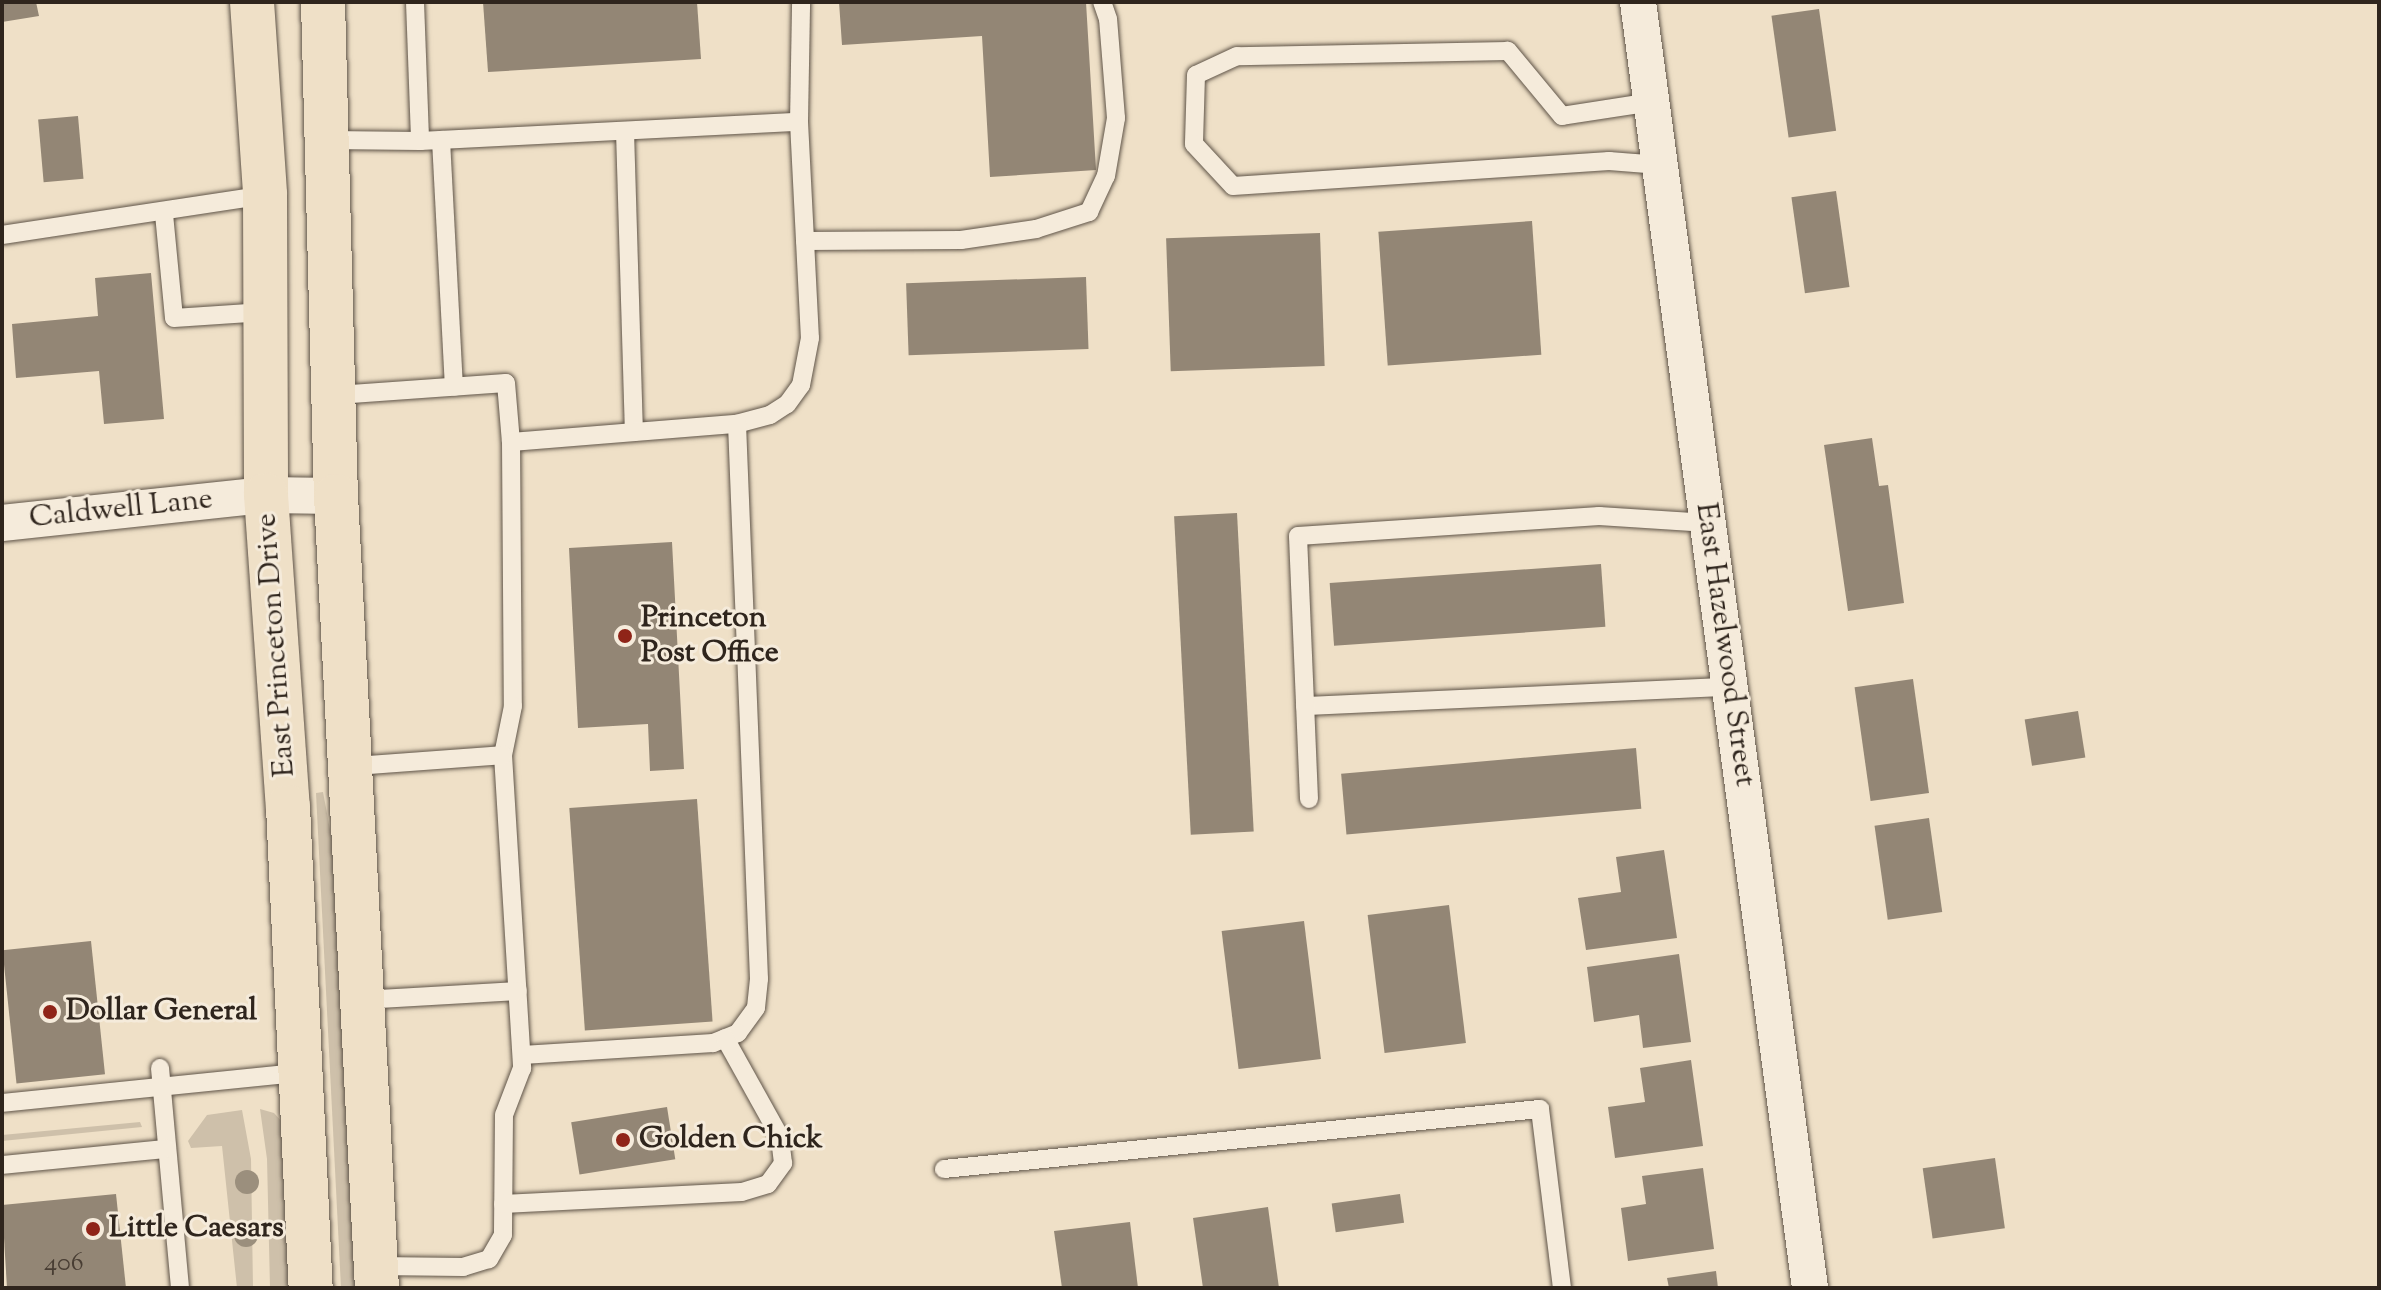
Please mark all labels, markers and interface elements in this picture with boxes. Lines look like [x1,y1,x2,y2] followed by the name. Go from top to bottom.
[28,482,214,538] street label: Caldwell Lane
[1686,501,1762,789] street label: East Hazelwood Street
[250,512,304,778] street label: East Princeton Drive
[641,601,779,672] place label: Princeton Post Office
[616,627,634,645] marker: Princeton Post Office
[66,994,257,1030] place label: Dollar General
[41,1003,59,1021] marker: Dollar General
[639,1122,823,1158] place label: Golden Chick
[614,1131,632,1149] marker: Golden Chick
[109,1211,284,1247] place label: Little Caesars
[84,1220,102,1238] marker: Little Caesars
[44,1248,84,1280] house number: 406

